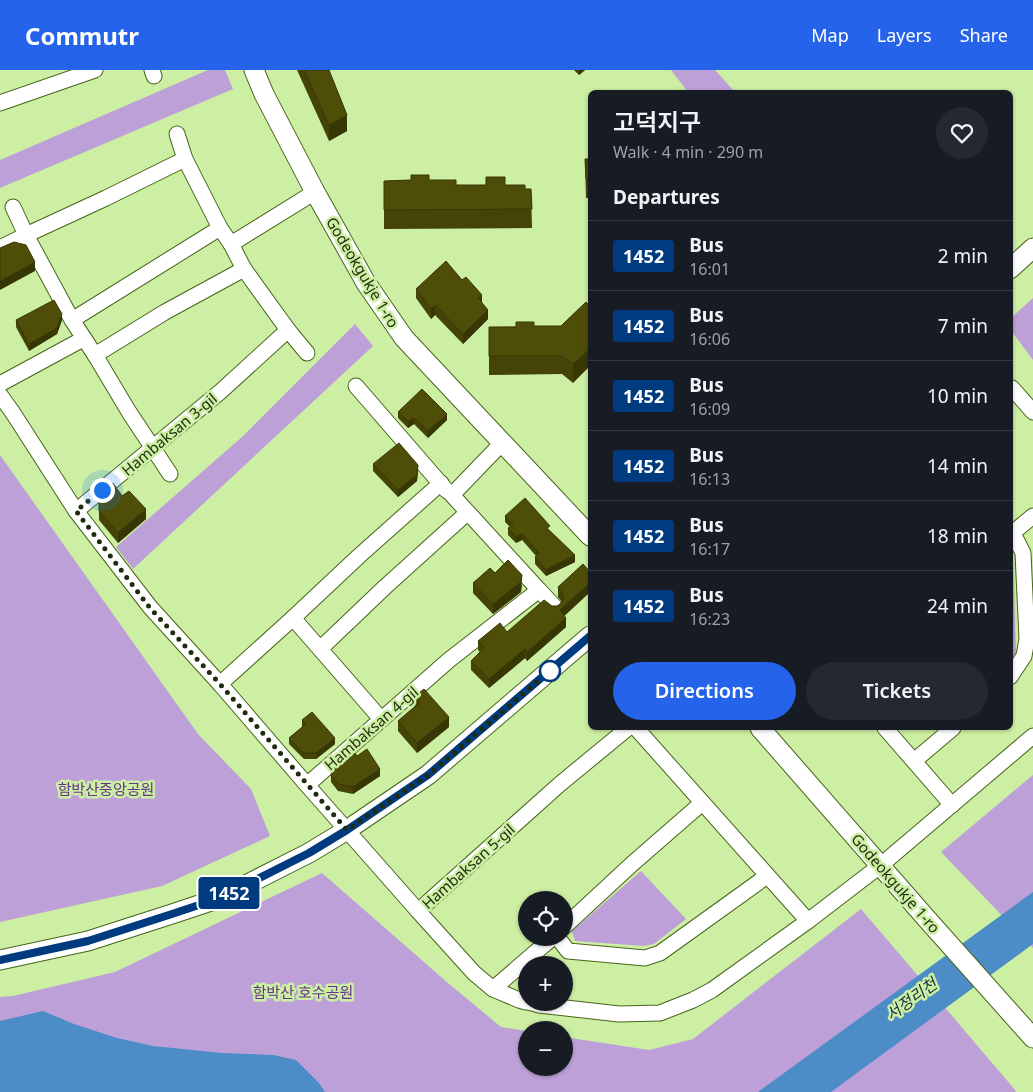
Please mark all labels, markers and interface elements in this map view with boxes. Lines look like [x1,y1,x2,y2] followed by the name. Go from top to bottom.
[25,19,139,52] text: Commutr
[811,23,849,47] text: Map
[877,23,932,47] text: Layers
[960,23,1008,47] text: Share
[613,105,701,138] text: 고덕지구
[936,107,988,159] button: heart
[613,141,763,163] text: Walk · 4 min · 290 m
[613,184,720,210] text: Departures
[322,213,404,331] street label: Godeokgukje 1-ro
[689,232,724,258] text: Bus
[938,243,988,269] text: 2 min
[623,244,664,268] text: 1452
[689,258,730,280] text: 16:01
[689,302,724,328] text: Bus
[938,313,988,339] text: 7 min
[623,314,664,338] text: 1452
[689,328,730,350] text: 16:06
[689,372,724,398] text: Bus
[927,383,988,409] text: 10 min
[623,384,664,408] text: 1452
[117,388,221,480] street label: Hambaksan 3-gil
[689,398,730,420] text: 16:09
[689,442,724,468] text: Bus
[927,453,988,479] text: 14 min
[623,454,664,478] text: 1452
[689,468,730,490] text: 16:13
[90,478,115,503] your location
[689,512,724,538] text: Bus
[927,523,988,549] text: 18 min
[623,524,664,548] text: 1452
[689,538,730,560] text: 16:17
[689,582,724,608] text: Bus
[927,593,988,619] text: 24 min
[623,594,664,618] text: 1452
[689,608,730,630] text: 16:23
[539,660,561,682] unlabelled marker
[613,662,796,720] button: Directions
[806,662,988,720] button: Tickets
[320,682,422,774] street label: Hambaksan 4-gil
[58,779,154,799] park label: 함박산중앙공원
[417,819,519,913] street label: Hambaksan 5-gil
[847,829,945,937] street label: Godeokgukje 1-ro
[194,877,264,909] line badge: 1452
[208,881,250,905] text: 1452
[518,891,573,1076] map controls
[518,891,573,946] button: locate
[518,956,573,1011] button: +
[881,971,943,1025] water label: 서정리천
[253,982,353,1002] park label: 함박산 호수공원
[518,1021,573,1076] button: −

